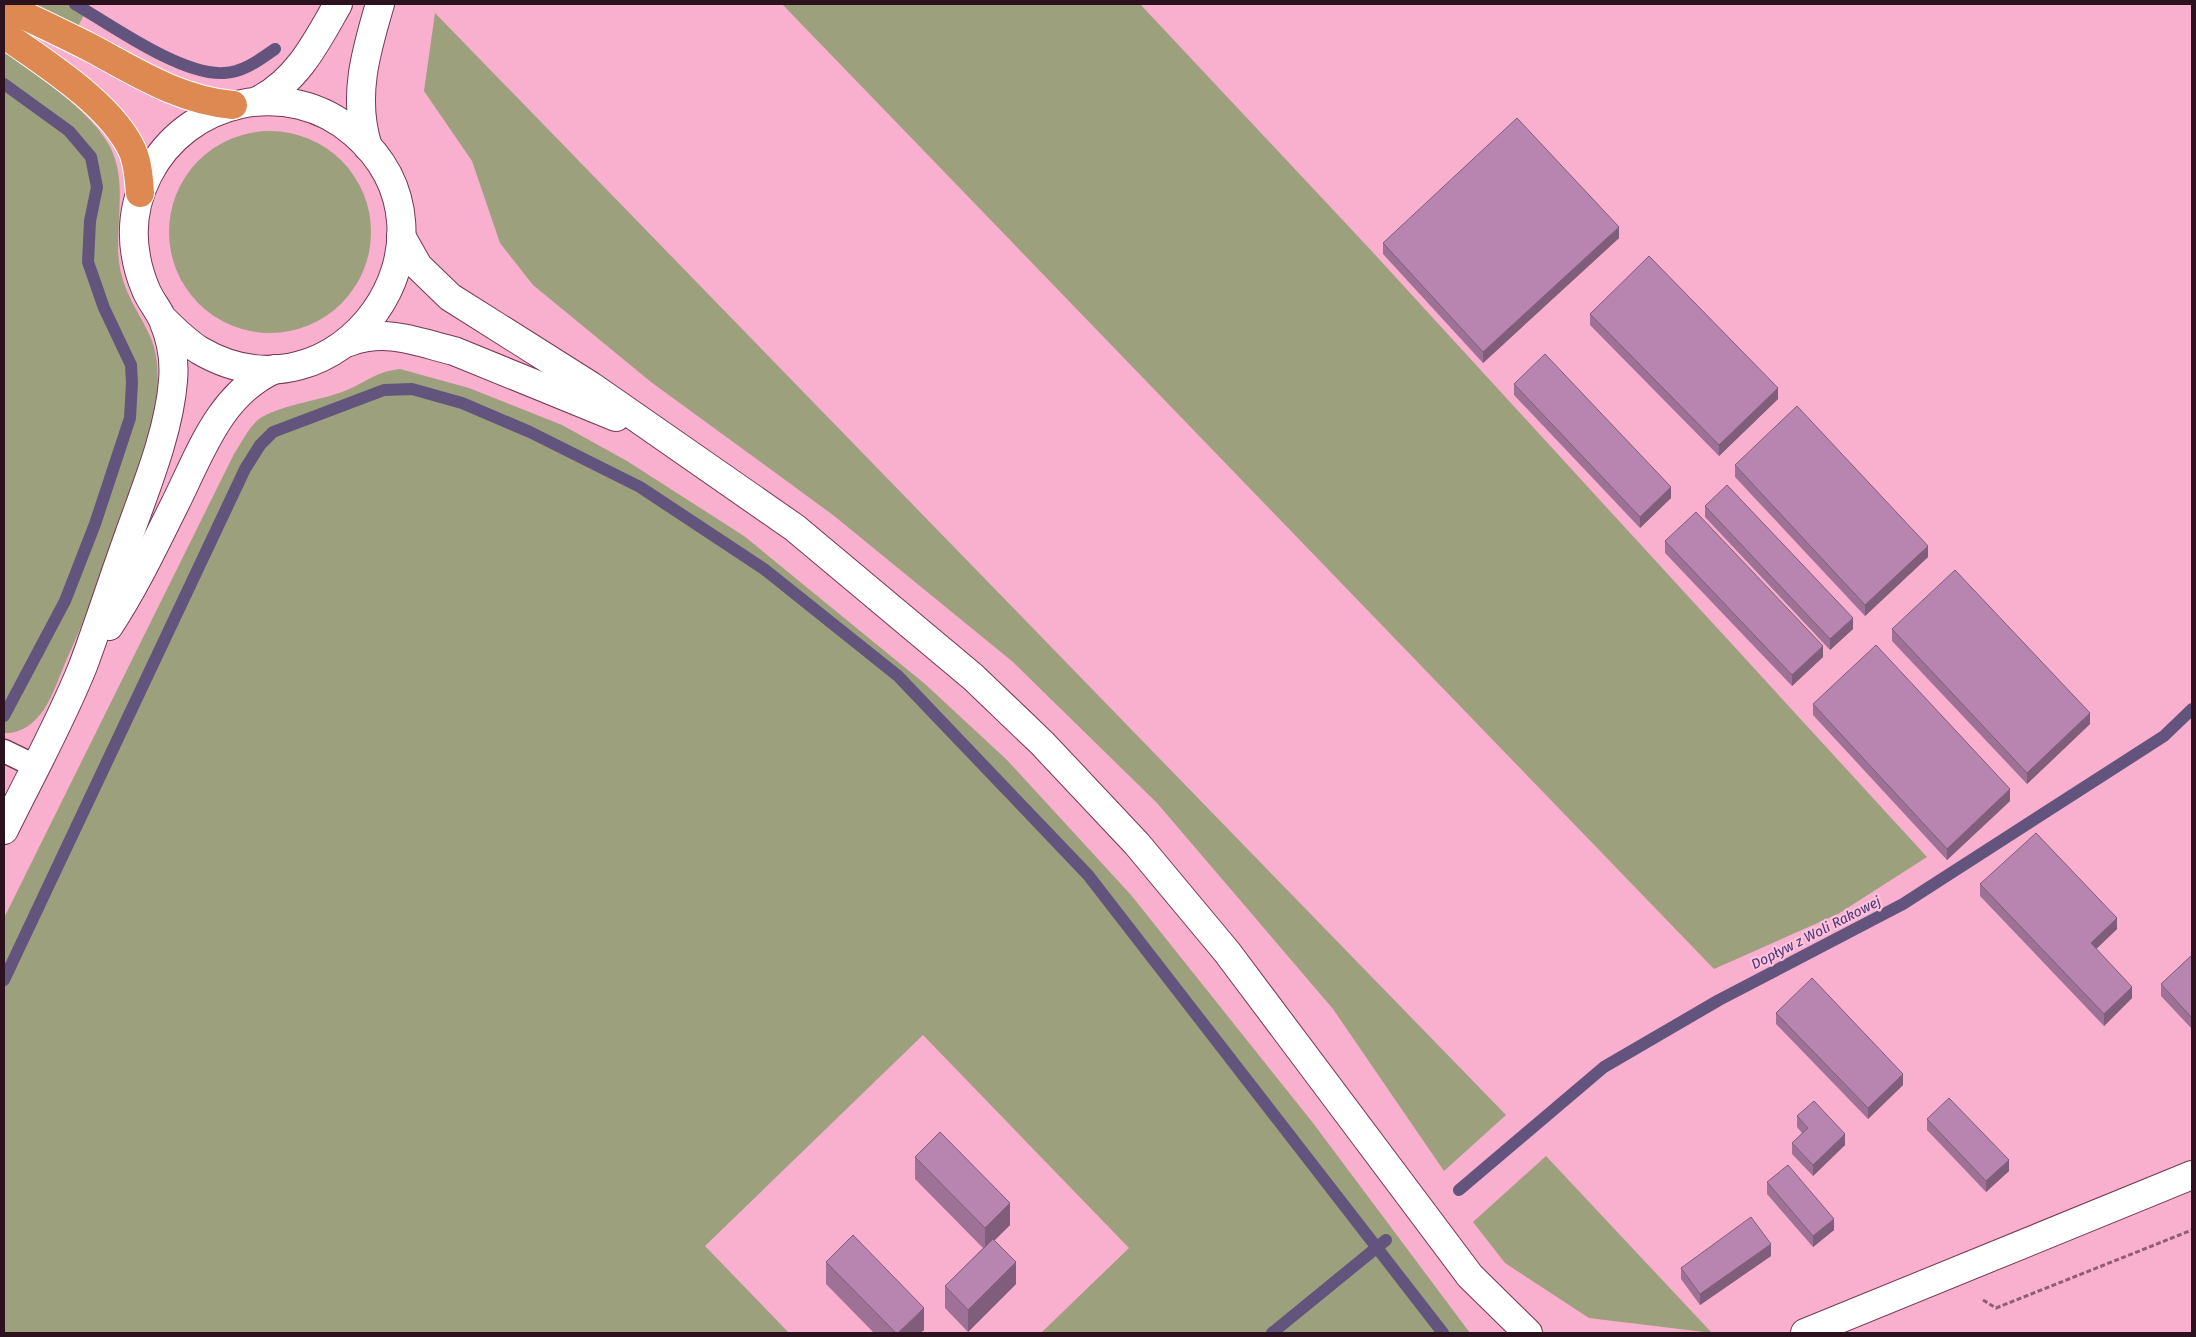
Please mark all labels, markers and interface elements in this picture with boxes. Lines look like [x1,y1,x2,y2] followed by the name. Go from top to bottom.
[1748,893,1884,973] water label: Dopływ z Woli Rakowej

